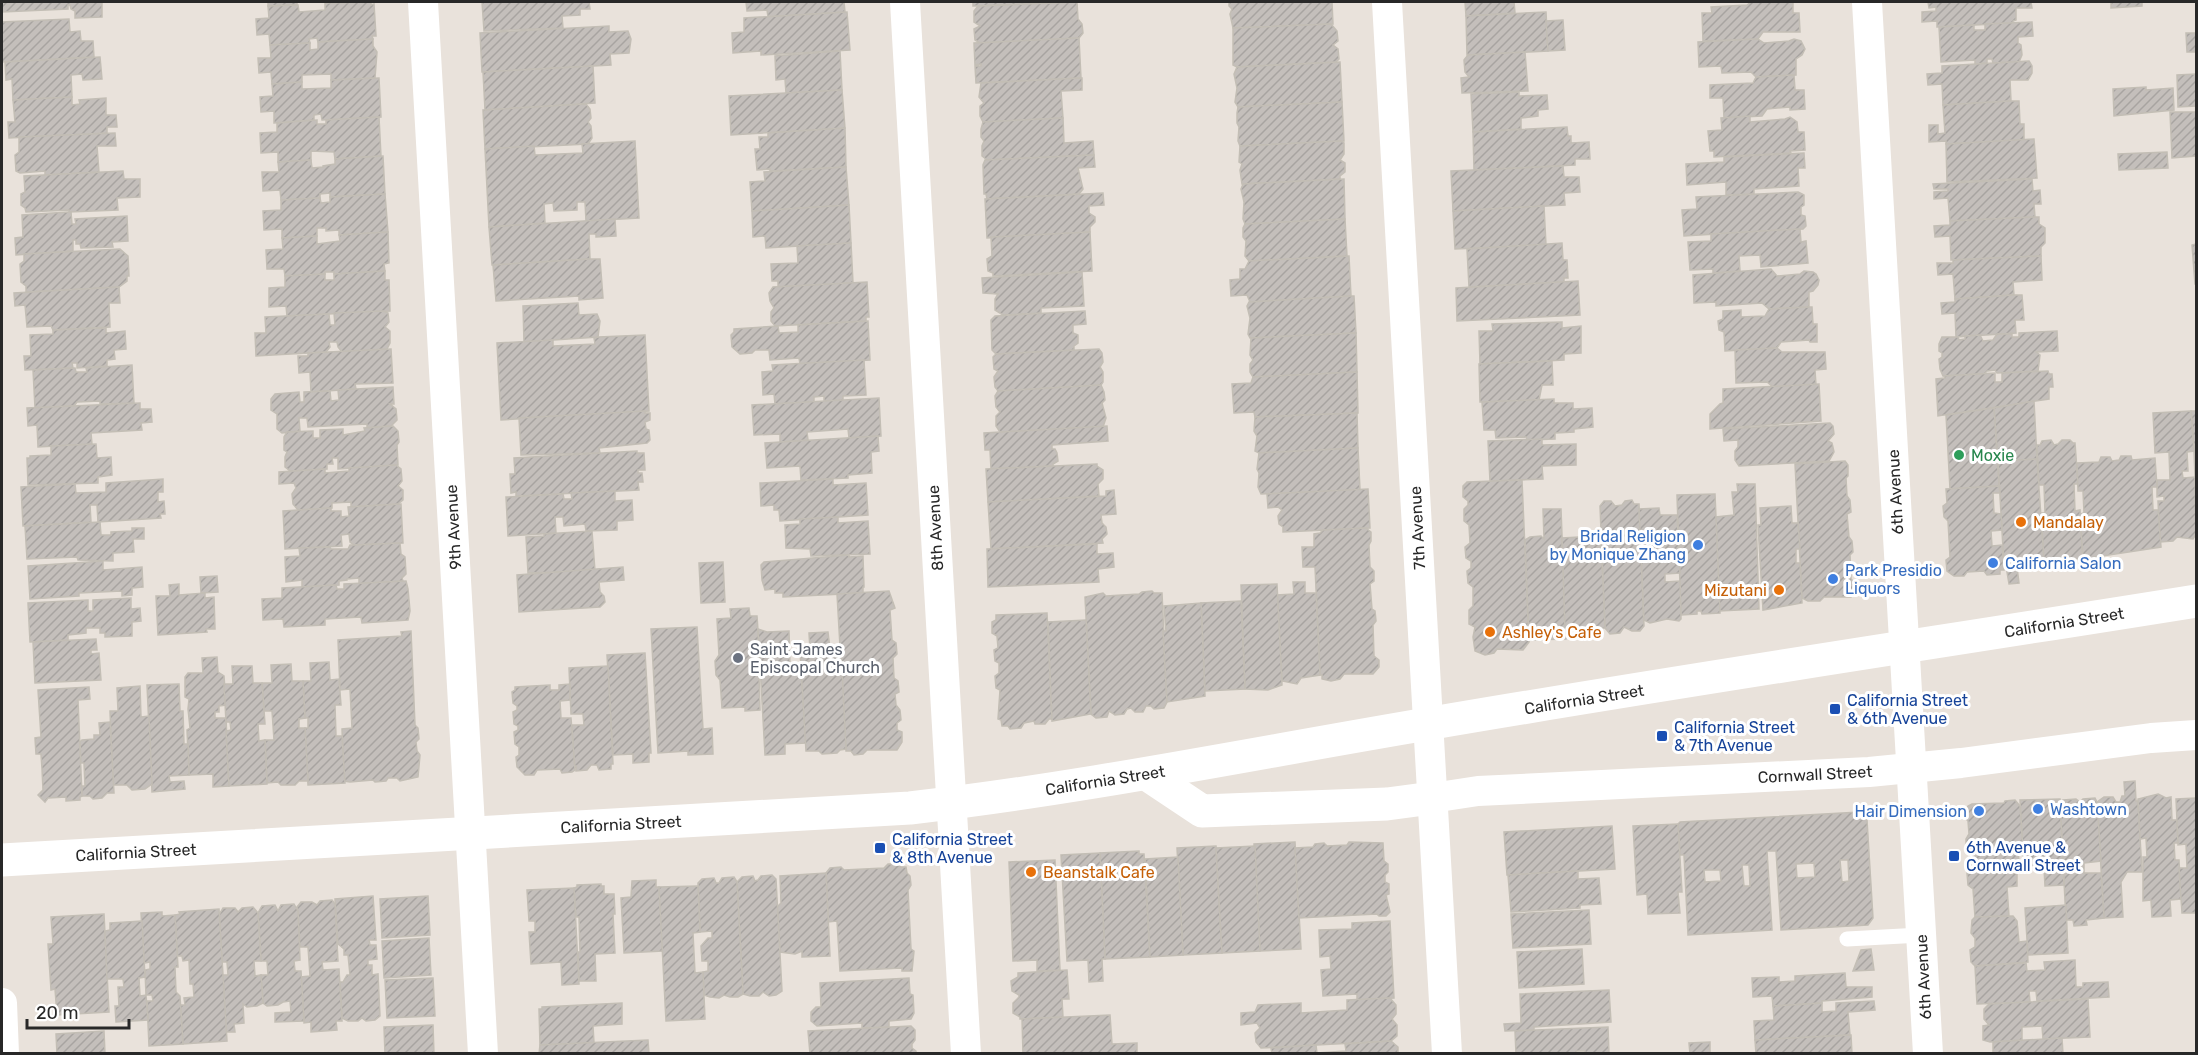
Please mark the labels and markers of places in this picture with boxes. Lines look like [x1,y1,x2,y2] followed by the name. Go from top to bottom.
[1971,446,2014,465] place label: Moxie
[1952,448,1966,462] marker: Moxie
[2033,513,2104,532] place label: Mandalay
[2014,515,2028,529] marker: Mandalay
[1550,527,1686,564] place label: Bridal Religion by Monique Zhang
[1691,538,1705,552] marker: Bridal Religion by Monique Zhang
[2005,554,2121,573] place label: California Salon
[1986,556,2000,570] marker: California Salon
[1845,561,1942,598] place label: Park Presidio Liquors
[1826,572,1840,586] marker: Park Presidio Liquors
[1704,581,1767,600] place label: Mizutani
[1772,583,1786,597] marker: Mizutani
[1502,623,1602,642] place label: Ashley's Cafe
[1483,625,1497,639] marker: Ashley's Cafe
[750,640,880,677] place label: Saint James Episcopal Church
[731,651,745,665] marker: Saint James Episcopal Church
[1847,691,1968,728] place label: California Street & 6th Avenue
[1828,702,1842,716] marker: California Street & 6th Avenue
[1674,718,1795,755] place label: California Street & 7th Avenue
[1655,729,1669,743] marker: California Street & 7th Avenue
[2050,800,2127,819] place label: Washtown
[1855,802,1967,821] place label: Hair Dimension
[2031,802,2045,816] marker: Washtown
[1972,804,1986,818] marker: Hair Dimension
[892,830,1013,867] place label: California Street & 8th Avenue
[1966,838,2081,875] place label: 6th Avenue & Cornwall Street
[873,841,887,855] marker: California Street & 8th Avenue
[1947,849,1961,863] marker: 6th Avenue & Cornwall Street
[1043,863,1155,882] place label: Beanstalk Cafe
[1024,865,1038,879] marker: Beanstalk Cafe

